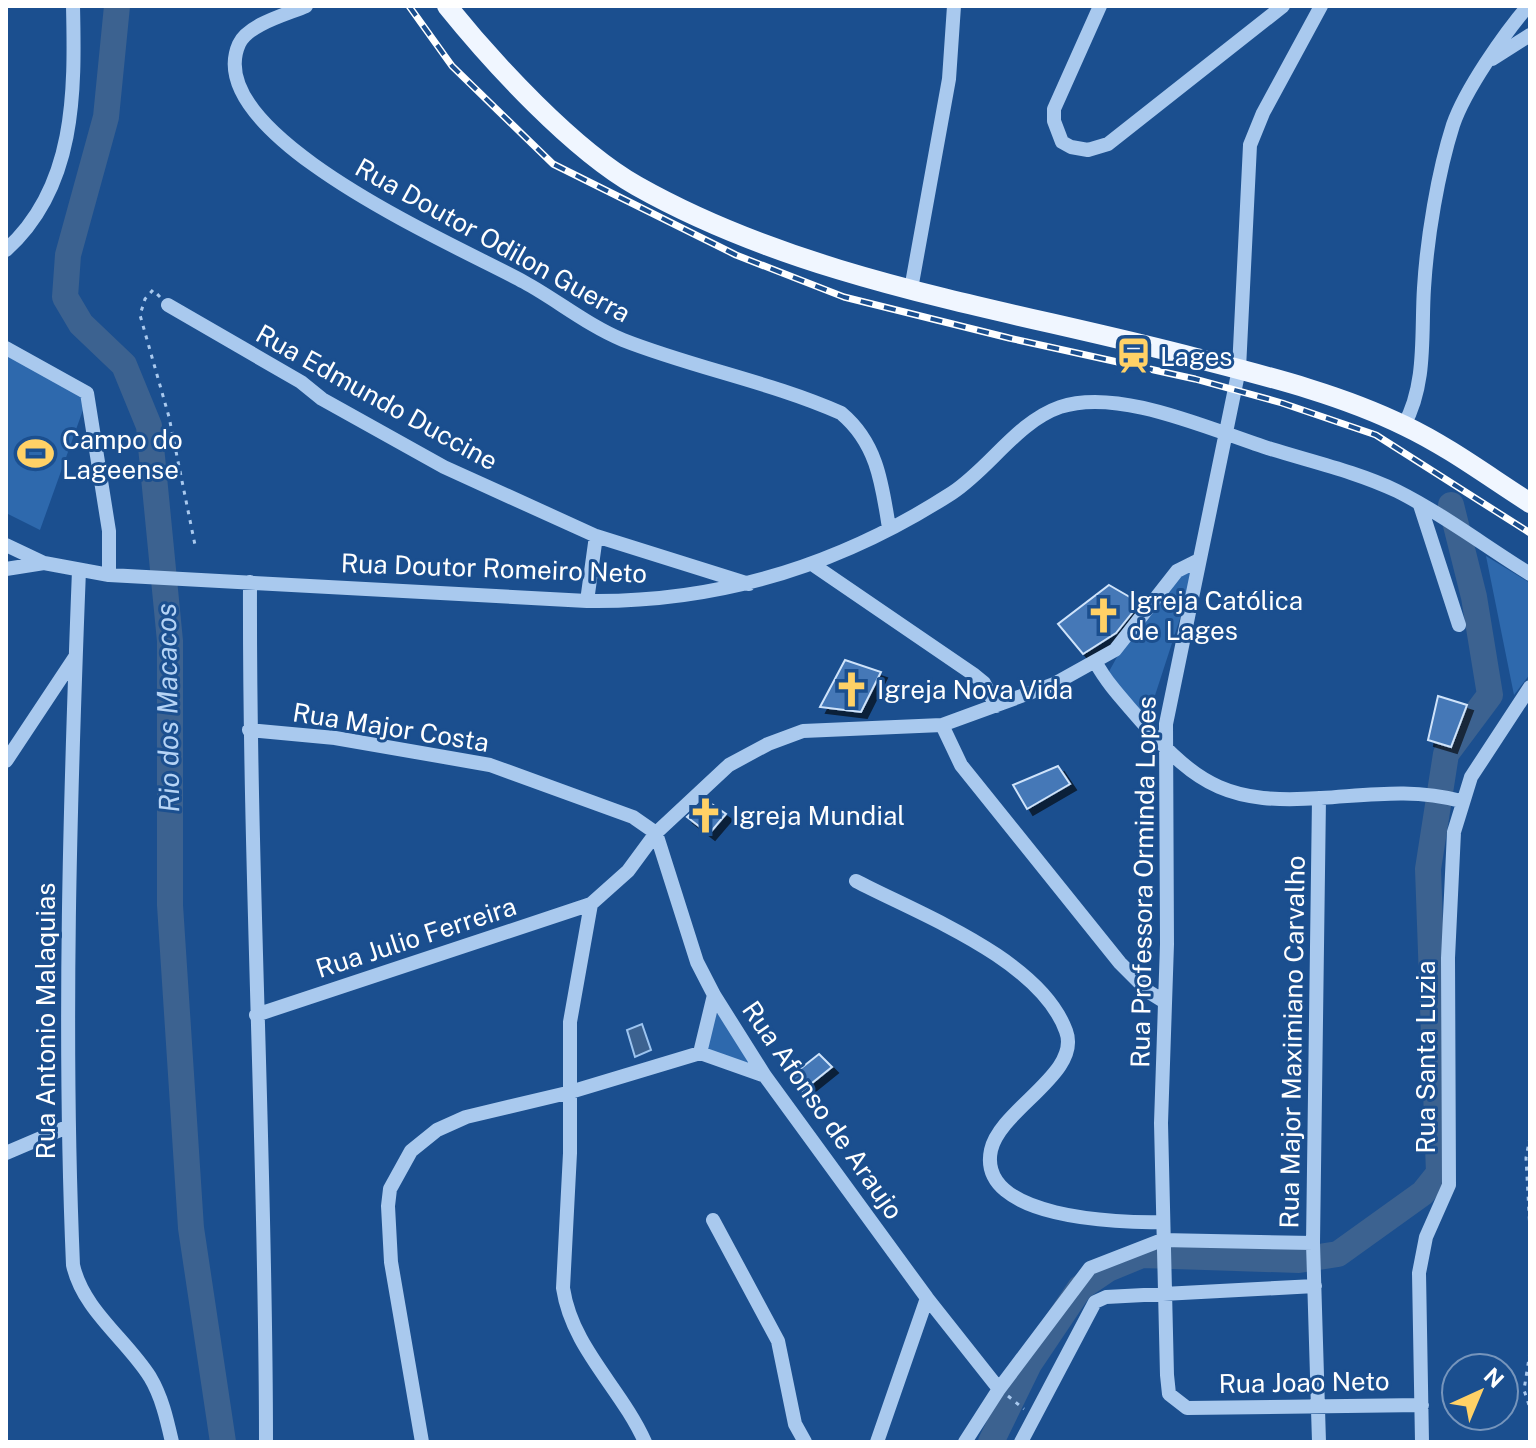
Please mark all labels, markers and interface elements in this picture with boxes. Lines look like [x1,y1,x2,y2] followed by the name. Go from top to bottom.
[350,151,636,329] street label: Rua Doutor Odilon Guerra
[251,318,503,476] street label: Rua Edmundo Duccine
[1115,337,1153,375] station icon: Lages
[1160,341,1233,372] place label: Lages
[62,424,183,485] place label: Campo do Lageense
[17,435,55,473] sports icon: Campo do Lageense
[340,547,648,589] street label: Rua Doutor Romeiro Neto
[1129,585,1303,646] place label: Igreja Católica de Lages
[1084,596,1122,634] church icon: Igreja Católica de Lages
[149,603,185,813] water label: Rio dos Macacos
[832,670,870,708] church icon: Igreja Nova Vida
[877,674,1073,705] place label: Igreja Nova Vida
[291,696,491,758] street label: Rua Major Costa
[1124,696,1162,1068] street label: Rua Professora Orminda Lopes
[687,796,725,834] church icon: Igreja Mundial
[732,800,905,831] place label: Igreja Mundial
[1273,855,1311,1229] street label: Rua Major Maximiano Carvalho
[30,883,61,1159] street label: Rua Antonio Malaquias
[312,890,520,984] street label: Rua Julio Ferreira
[1410,960,1441,1154] street label: Rua Santa Luzia
[736,995,910,1225] street label: Rua Afonso de Araujo
[1440,1352,1520,1432] north arrow
[1479,1362,1509,1393] text: N
[1218,1365,1390,1399] street label: Rua Joao Neto

